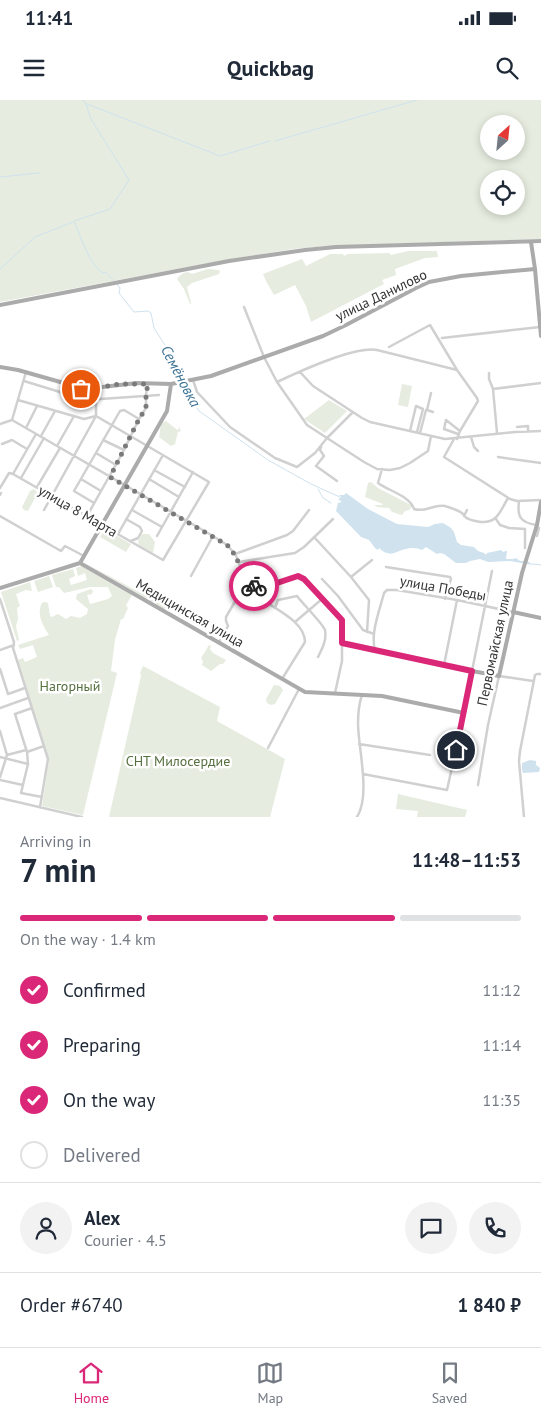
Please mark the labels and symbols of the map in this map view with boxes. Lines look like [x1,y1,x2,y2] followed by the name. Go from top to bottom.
[480,115,525,160] north arrow
[332,265,430,325] street label: улица Данилово
[157,342,205,411] water label: Семёновка
[60,368,102,410] pin
[35,481,121,541] street label: улица 8 Марта
[229,561,279,611] courier
[398,572,488,604] street label: улица Победы
[133,575,247,651] street label: Медицинская улица
[473,578,517,707] street label: Первомайская улица
[40,677,100,695] park label: Нагорный
[435,729,477,771] pin
[126,752,230,770] park label: СНТ Милосердие

